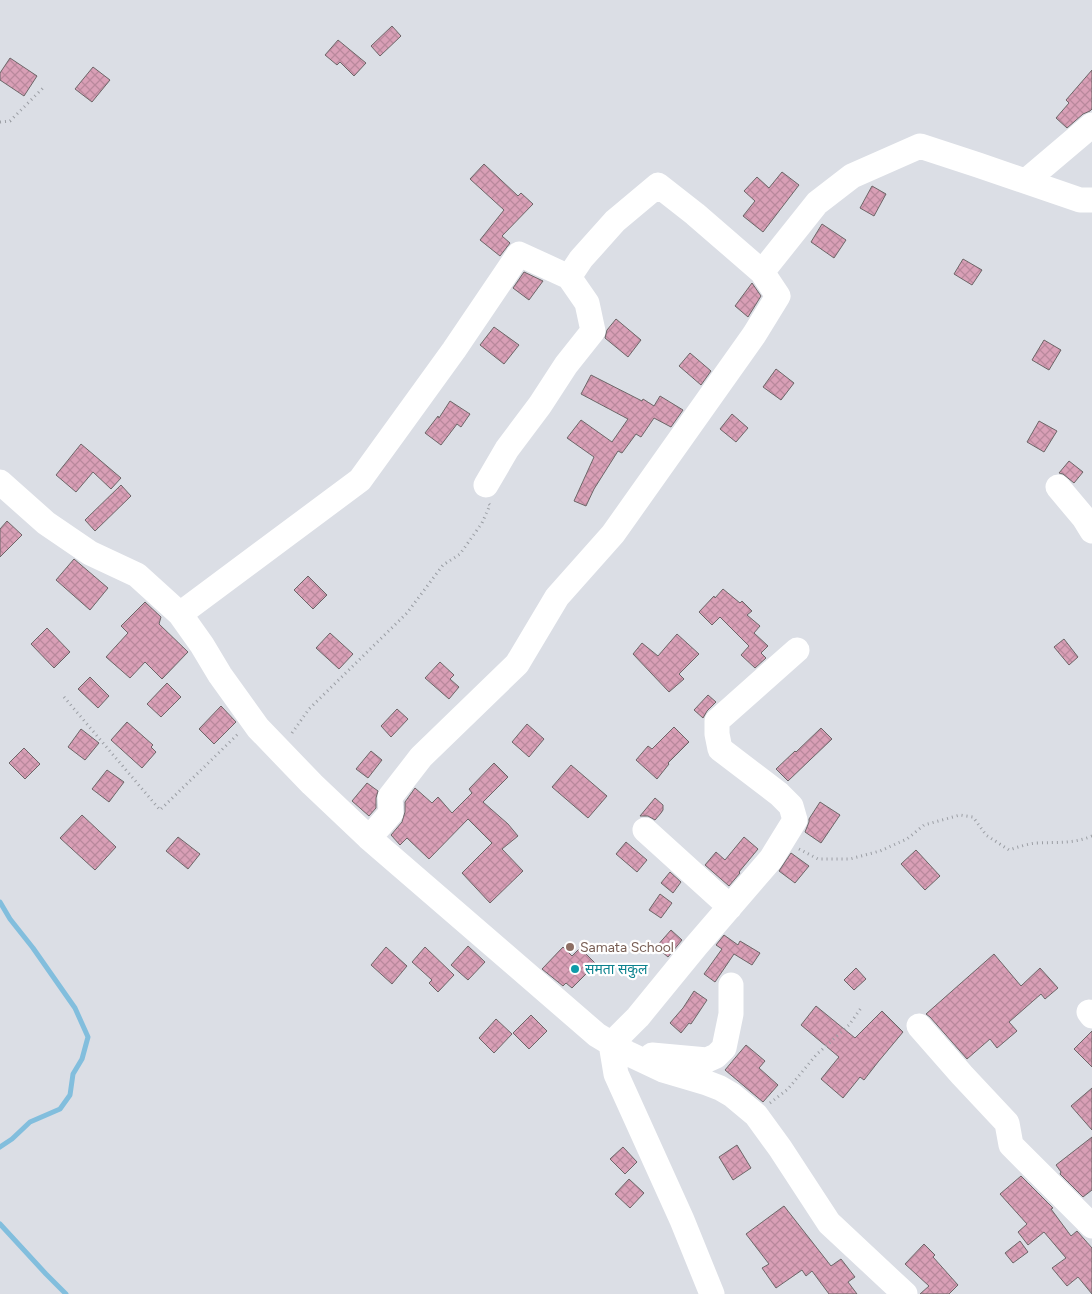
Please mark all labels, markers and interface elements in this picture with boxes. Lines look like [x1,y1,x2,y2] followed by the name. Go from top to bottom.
[580,939,674,956] place label: Samata School
[564,941,576,953] marker: Samata School
[585,961,648,979] place label: समता सकुल
[569,963,581,975] marker: समता सकुल

